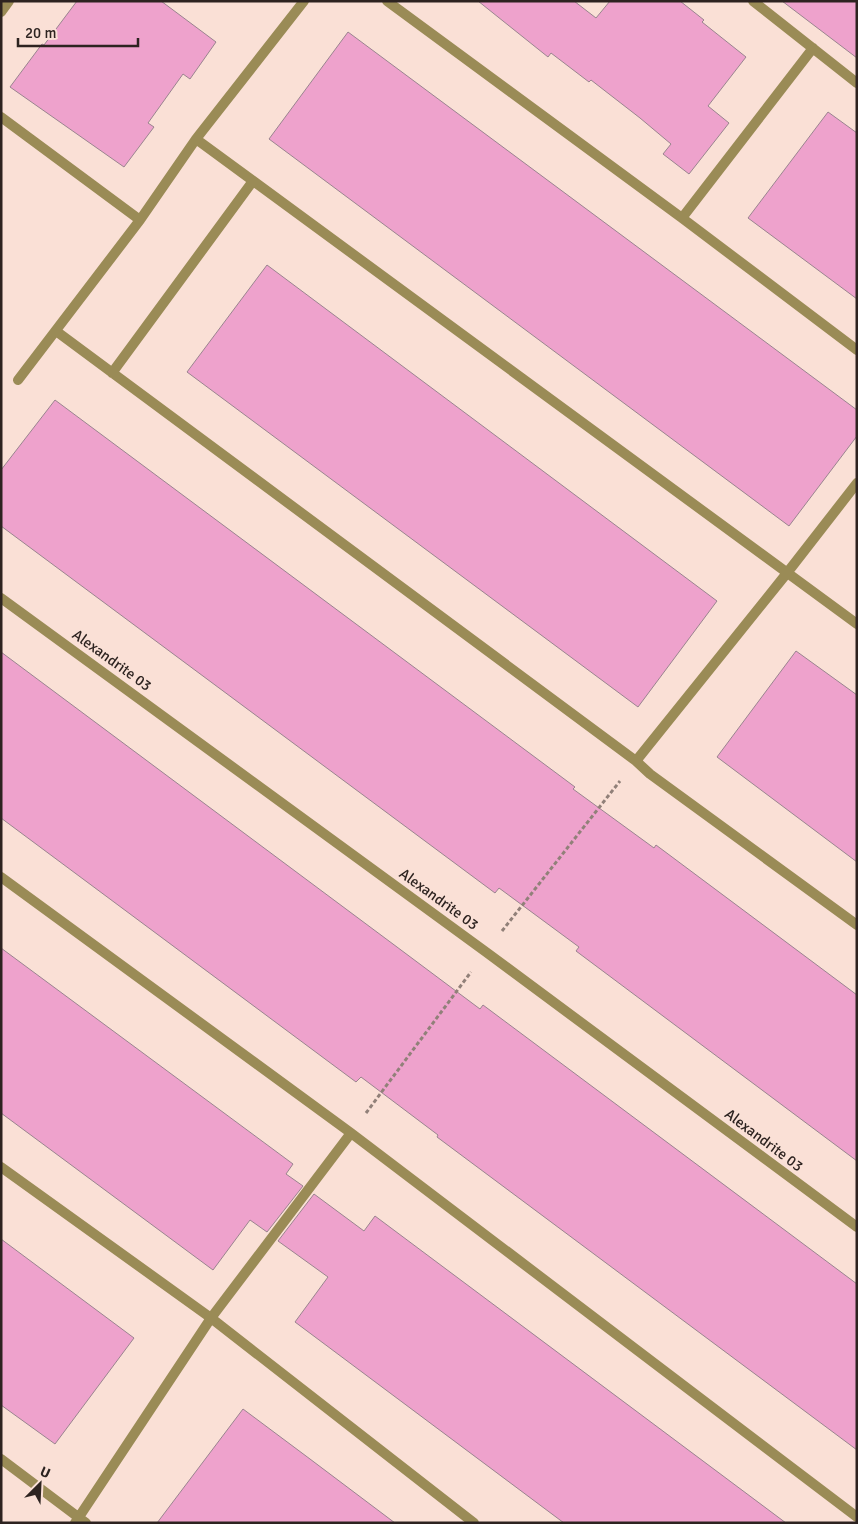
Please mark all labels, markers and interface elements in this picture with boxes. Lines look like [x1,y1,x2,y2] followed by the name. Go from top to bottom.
[18,15,138,47] scale bar
[25,24,56,42] text: 20 m
[69,625,155,695] street label: Alexandrite 03
[396,864,482,934] street label: Alexandrite 03
[721,1105,807,1175] street label: Alexandrite 03
[15,1459,65,1509] north arrow
[37,1463,53,1482] text: U

